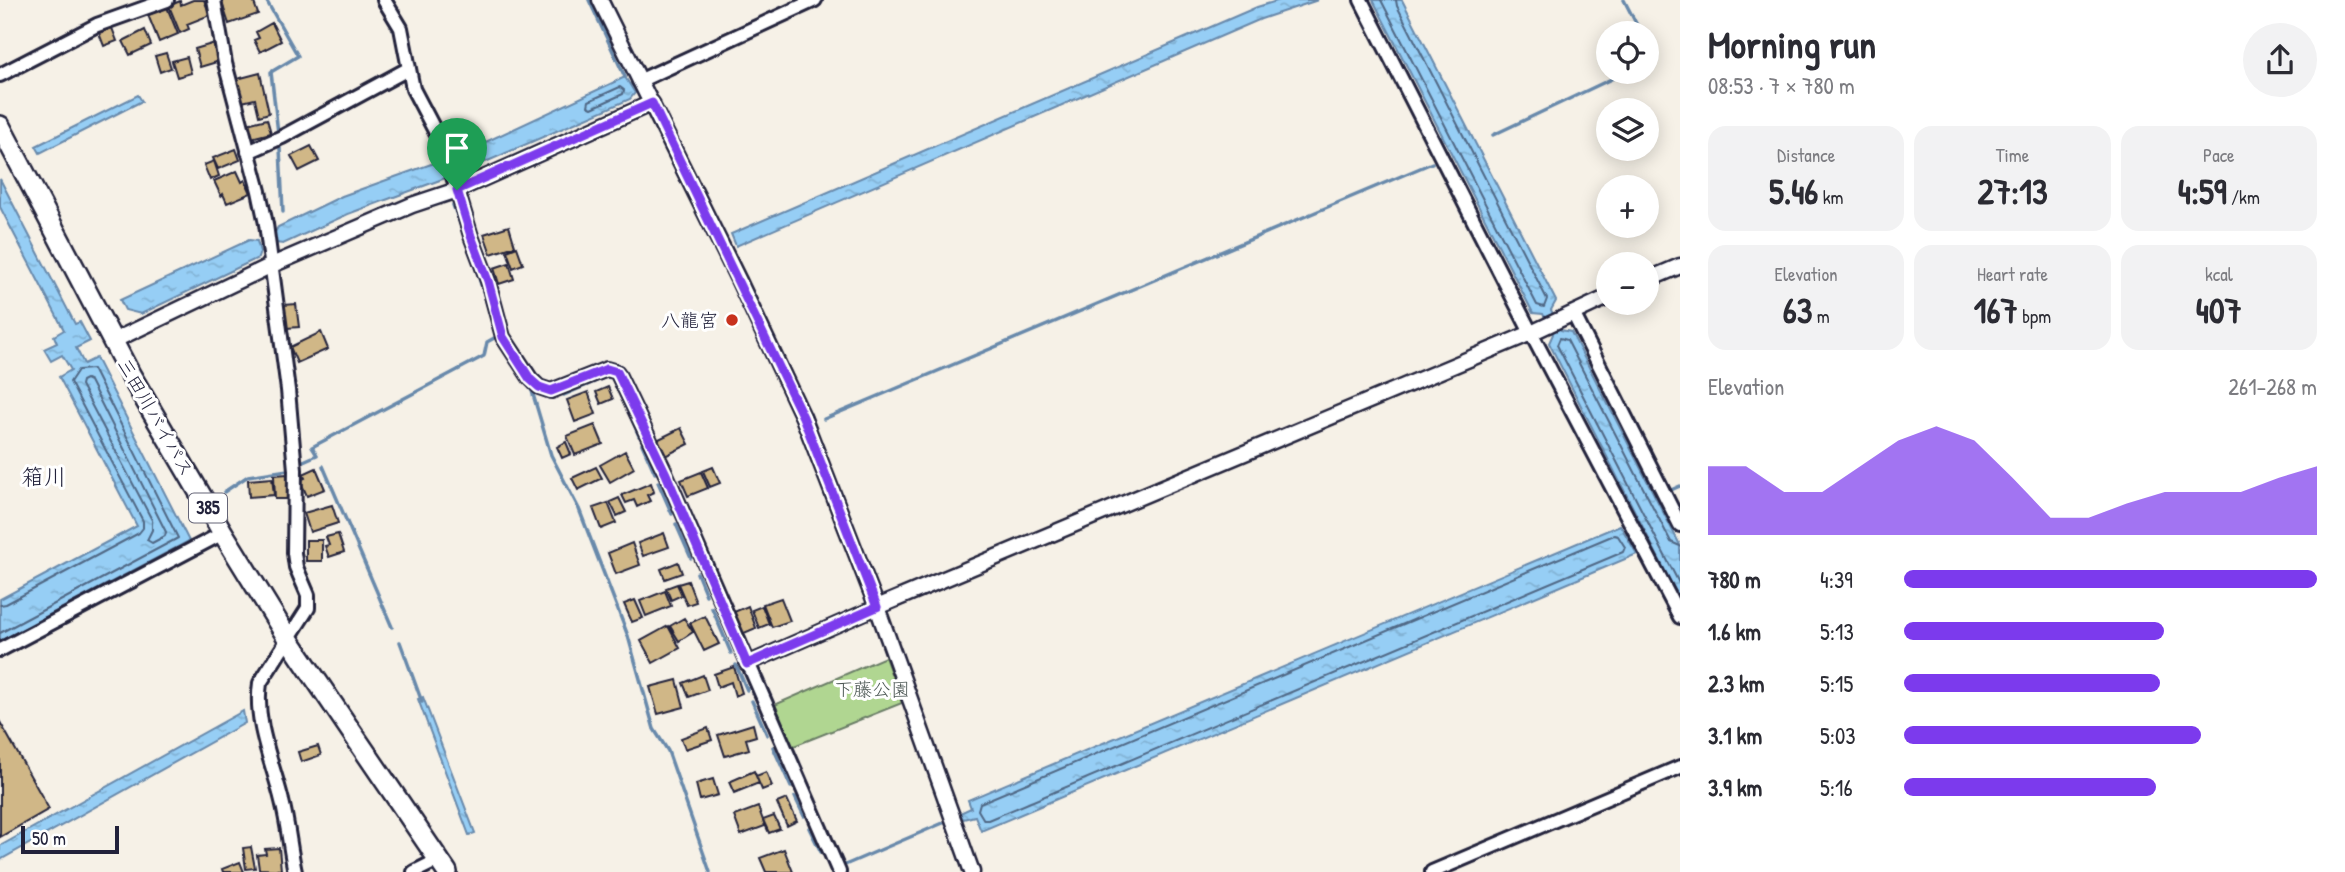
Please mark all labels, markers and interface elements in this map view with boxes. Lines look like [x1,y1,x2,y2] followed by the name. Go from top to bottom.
[1708,18,1876,70] text: Morning run
[1596,21,1659,315] map controls
[1596,21,1659,84] button: locate
[2243,23,2317,97] button: share
[1708,70,1855,101] text: 08:53 · 7 × 780 m
[1596,98,1659,161] button: layers
[427,118,487,190] pin
[438,129,476,167] icon: arrive
[1777,142,1835,168] text: Distance
[1996,142,2029,168] text: Time
[2203,142,2235,168] text: Pace
[1769,168,1818,215] text: 5.46
[1977,168,2048,215] text: 27:13
[2178,168,2227,215] text: 4:59
[1596,175,1659,238] button: +
[1818,184,1843,210] text: km
[2227,184,2260,210] text: /km
[1596,252,1659,315] button: −
[1775,261,1838,287] text: Elevation
[1977,261,2048,287] text: Heart rate
[2205,261,2233,287] text: kcal
[1783,287,1812,334] text: 63
[1974,287,2018,334] text: 167
[2196,287,2242,334] text: 407
[1812,303,1830,329] text: m
[2018,303,2051,329] text: bpm
[661,307,718,333] place label: 八龍宮
[724,312,740,328] marker: 八龍宮
[112,353,200,481] street label: 三田川バイパス
[1708,371,1784,402] text: Elevation
[2228,371,2317,402] text: 261–268 m
[21,461,67,492] district label: 箱川
[189,494,227,522] road number: 385
[1708,564,1761,595] text: 780 m
[1820,564,1853,595] text: 4:39
[1708,616,1761,647] text: 1.6 km
[1820,616,1854,647] text: 5:13
[1708,668,1764,699] text: 2.3 km
[1820,668,1853,699] text: 5:15
[834,676,910,702] park label: 下藤公園
[1708,720,1762,751] text: 3.1 km
[1820,720,1856,751] text: 5:03
[1708,772,1762,803] text: 3.9 km
[1820,772,1853,803] text: 5:16
[21,823,119,855] scale bar
[32,825,66,851] text: 50 m

